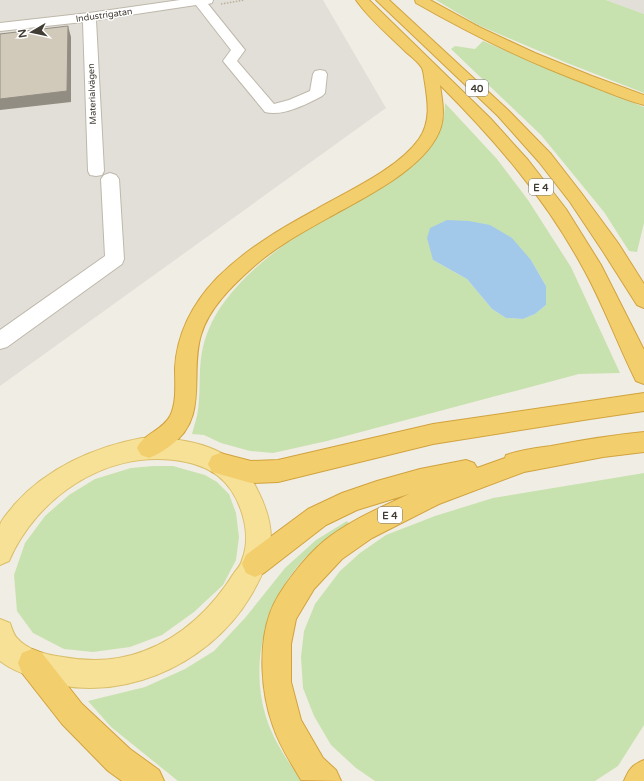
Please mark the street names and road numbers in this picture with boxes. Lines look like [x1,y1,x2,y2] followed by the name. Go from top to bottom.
[75,6,133,25] street label: Industrigatan
[86,63,99,125] street label: Materialvägen
[466,80,488,96] road number: 40
[529,179,553,195] road number: E 4
[378,507,402,523] road number: E 4

